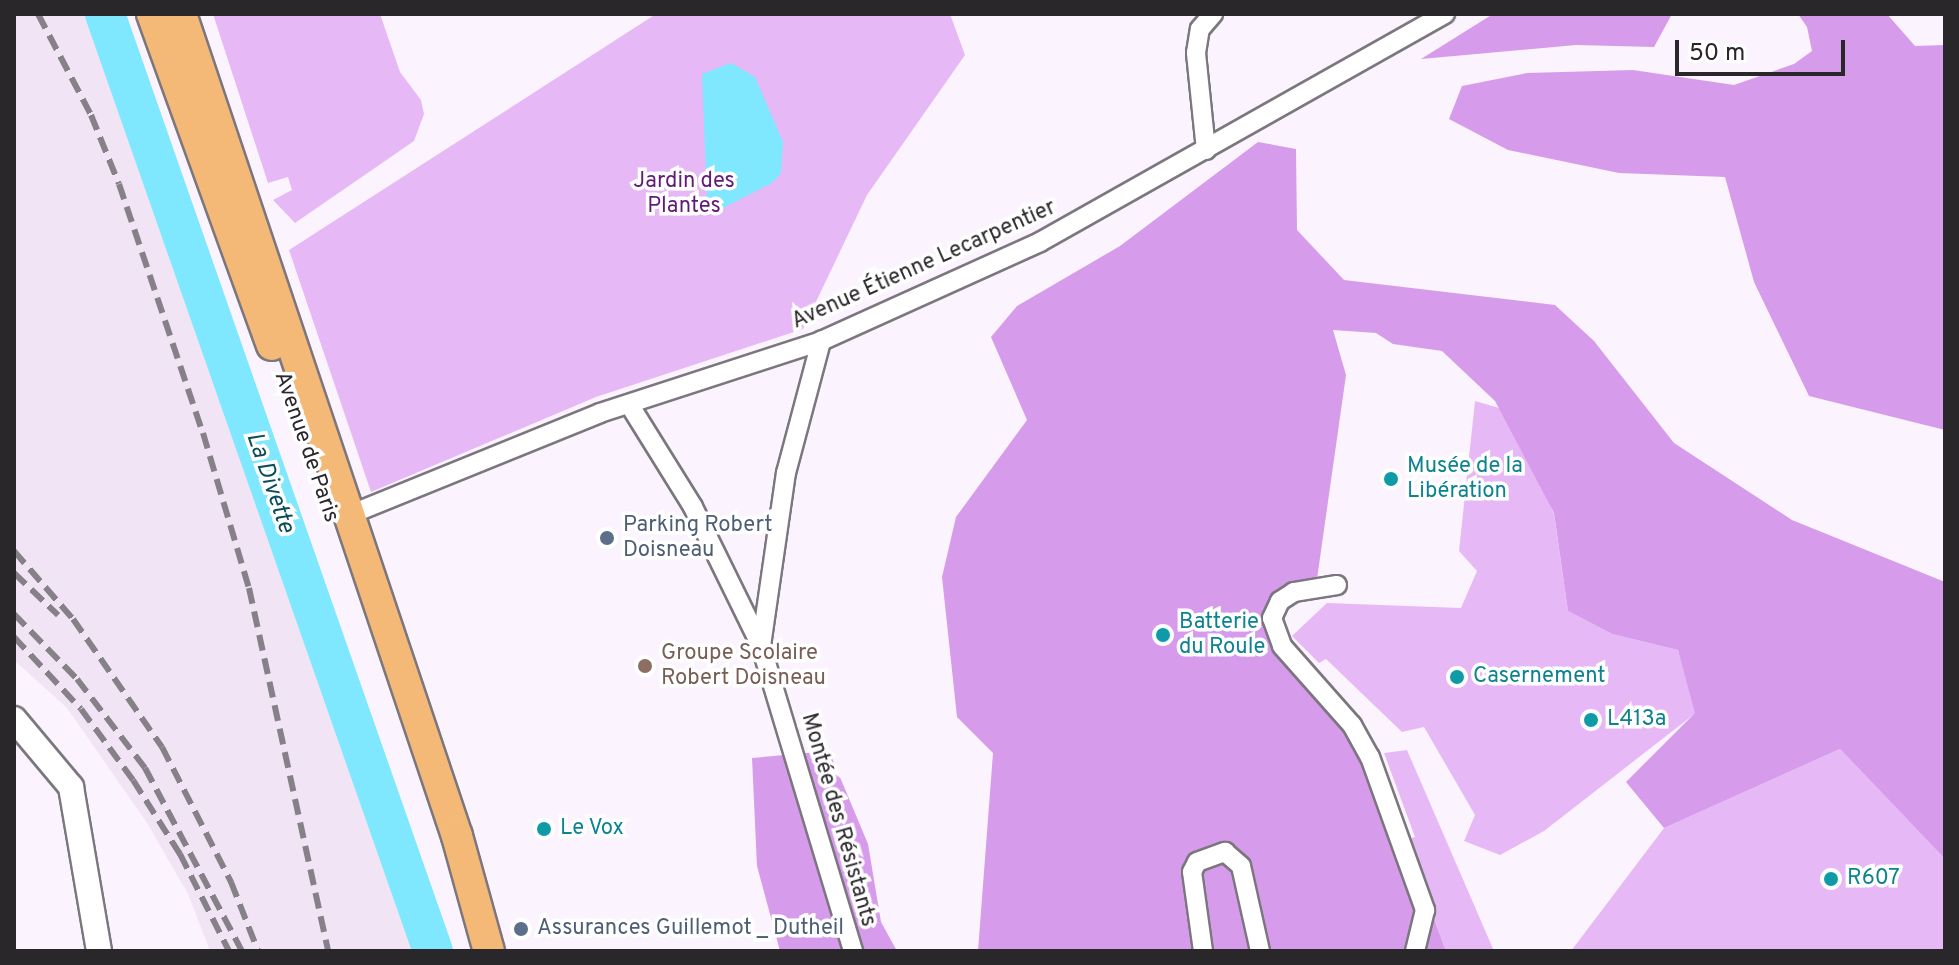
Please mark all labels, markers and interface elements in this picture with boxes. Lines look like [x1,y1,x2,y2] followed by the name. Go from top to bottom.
[1679,24,1849,74] scale bar
[1689,39,1745,69] text: 50 m
[633,168,735,220] park label: Jardin des Plantes
[788,195,1060,335] street label: Avenue Étienne Lecarpentier
[268,368,344,526] street label: Avenue de Paris
[238,429,300,537] water label: La Divette
[1407,453,1523,504] place label: Musée de la Libération
[1382,470,1400,488] marker: Musée de la Libération
[623,512,773,564] place label: Parking Robert Doisneau
[598,529,616,547] marker: Parking Robert Doisneau
[1179,609,1265,660] place label: Batterie du Roule
[1154,626,1172,644] marker: Batterie du Roule
[661,640,826,692] place label: Groupe Scolaire Robert Doisneau
[636,657,654,675] marker: Groupe Scolaire Robert Doisneau
[1473,664,1606,690] place label: Casernement
[1448,668,1466,686] marker: Casernement
[1607,707,1666,733] place label: L413a
[795,710,881,930] street label: Montée des Résistants
[1582,711,1600,729] marker: L413a
[560,816,625,842] place label: Le Vox
[535,820,553,838] marker: Le Vox
[1847,866,1900,892] place label: R607
[1822,870,1840,888] marker: R607
[537,916,844,942] place label: Assurances Guillemot _ Dutheil
[512,920,530,938] marker: Assurances Guillemot _ Dutheil

